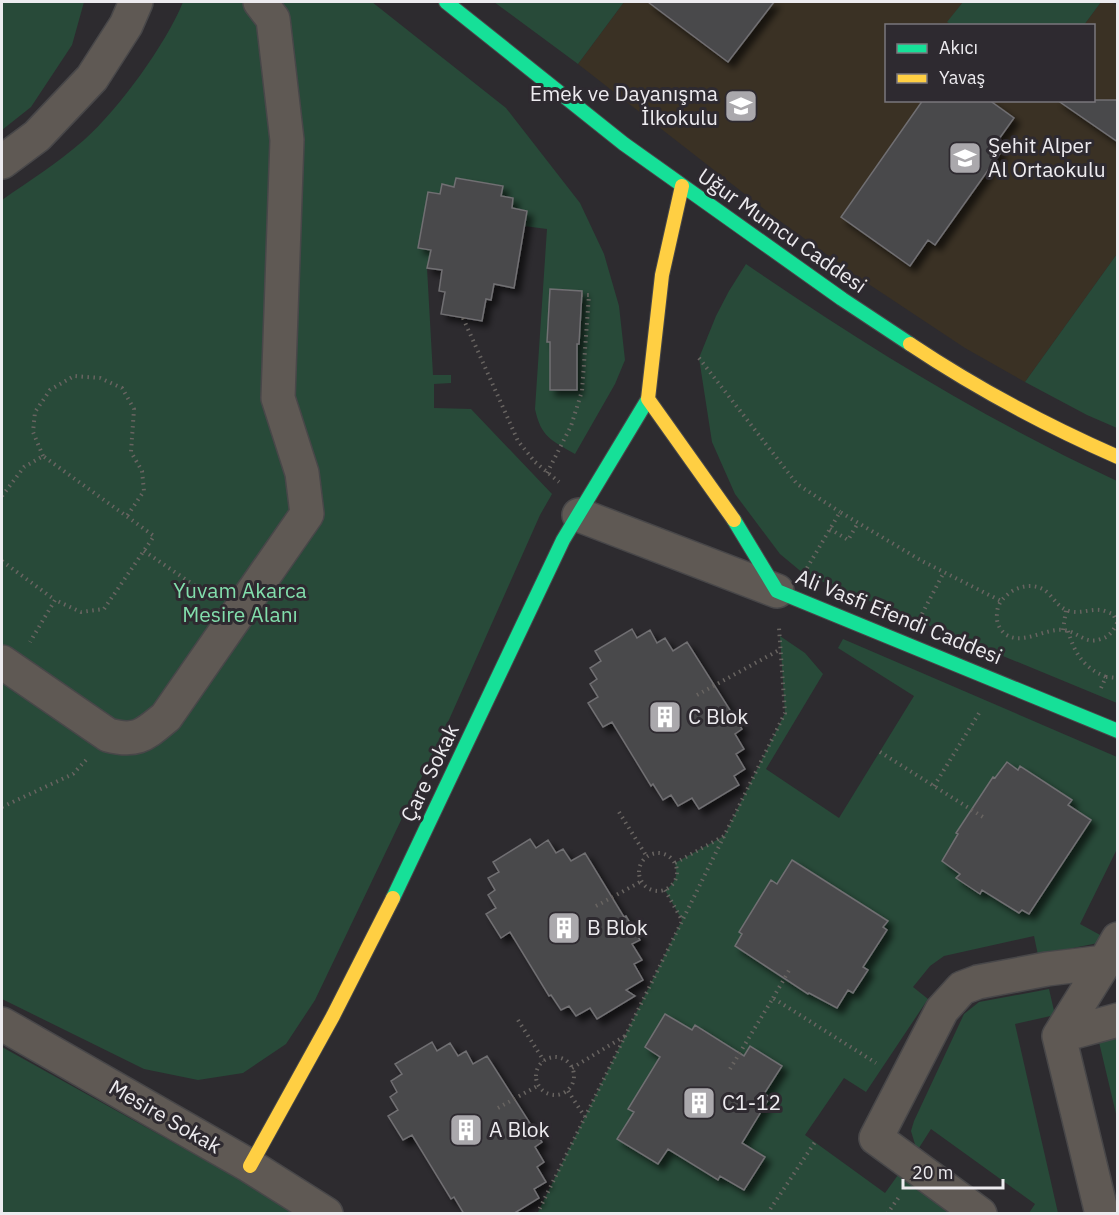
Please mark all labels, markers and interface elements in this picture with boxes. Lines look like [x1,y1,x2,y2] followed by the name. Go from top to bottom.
[885,24,1095,102] legend
[939,36,978,59] text: Akıcı
[939,66,985,89] text: Yavaş
[530,79,718,131] place label: Emek ve Dayanışma İlkokulu
[723,88,759,124] school or university icon: Emek ve Dayanışma İlkokulu
[988,131,1106,183] place label: Şehit Alper Al Ortaokulu
[947,140,983,176] school or university icon: Şehit Alper Al Ortaokulu
[693,161,873,299] street label: Uğur Mumcu Caddesi
[792,562,1007,670] street label: Ali Vasfi Efendi Caddesi
[173,576,307,628] park label: Yuvam Akarca Mesire Alanı
[647,699,683,735] building icon: C Blok
[688,702,748,730] place label: C Blok
[393,719,465,826] street label: Çare Sokak
[546,910,582,946] building icon: B Blok
[587,913,648,941] place label: B Blok
[104,1073,227,1160] street label: Mesire Sokak
[681,1085,717,1121] building icon: C1-12
[722,1088,781,1116] place label: C1-12
[448,1112,484,1148] building icon: A Blok
[489,1115,550,1143] place label: A Blok
[903,1152,1004,1190] scale bar
[912,1161,954,1184] text: 20 m

